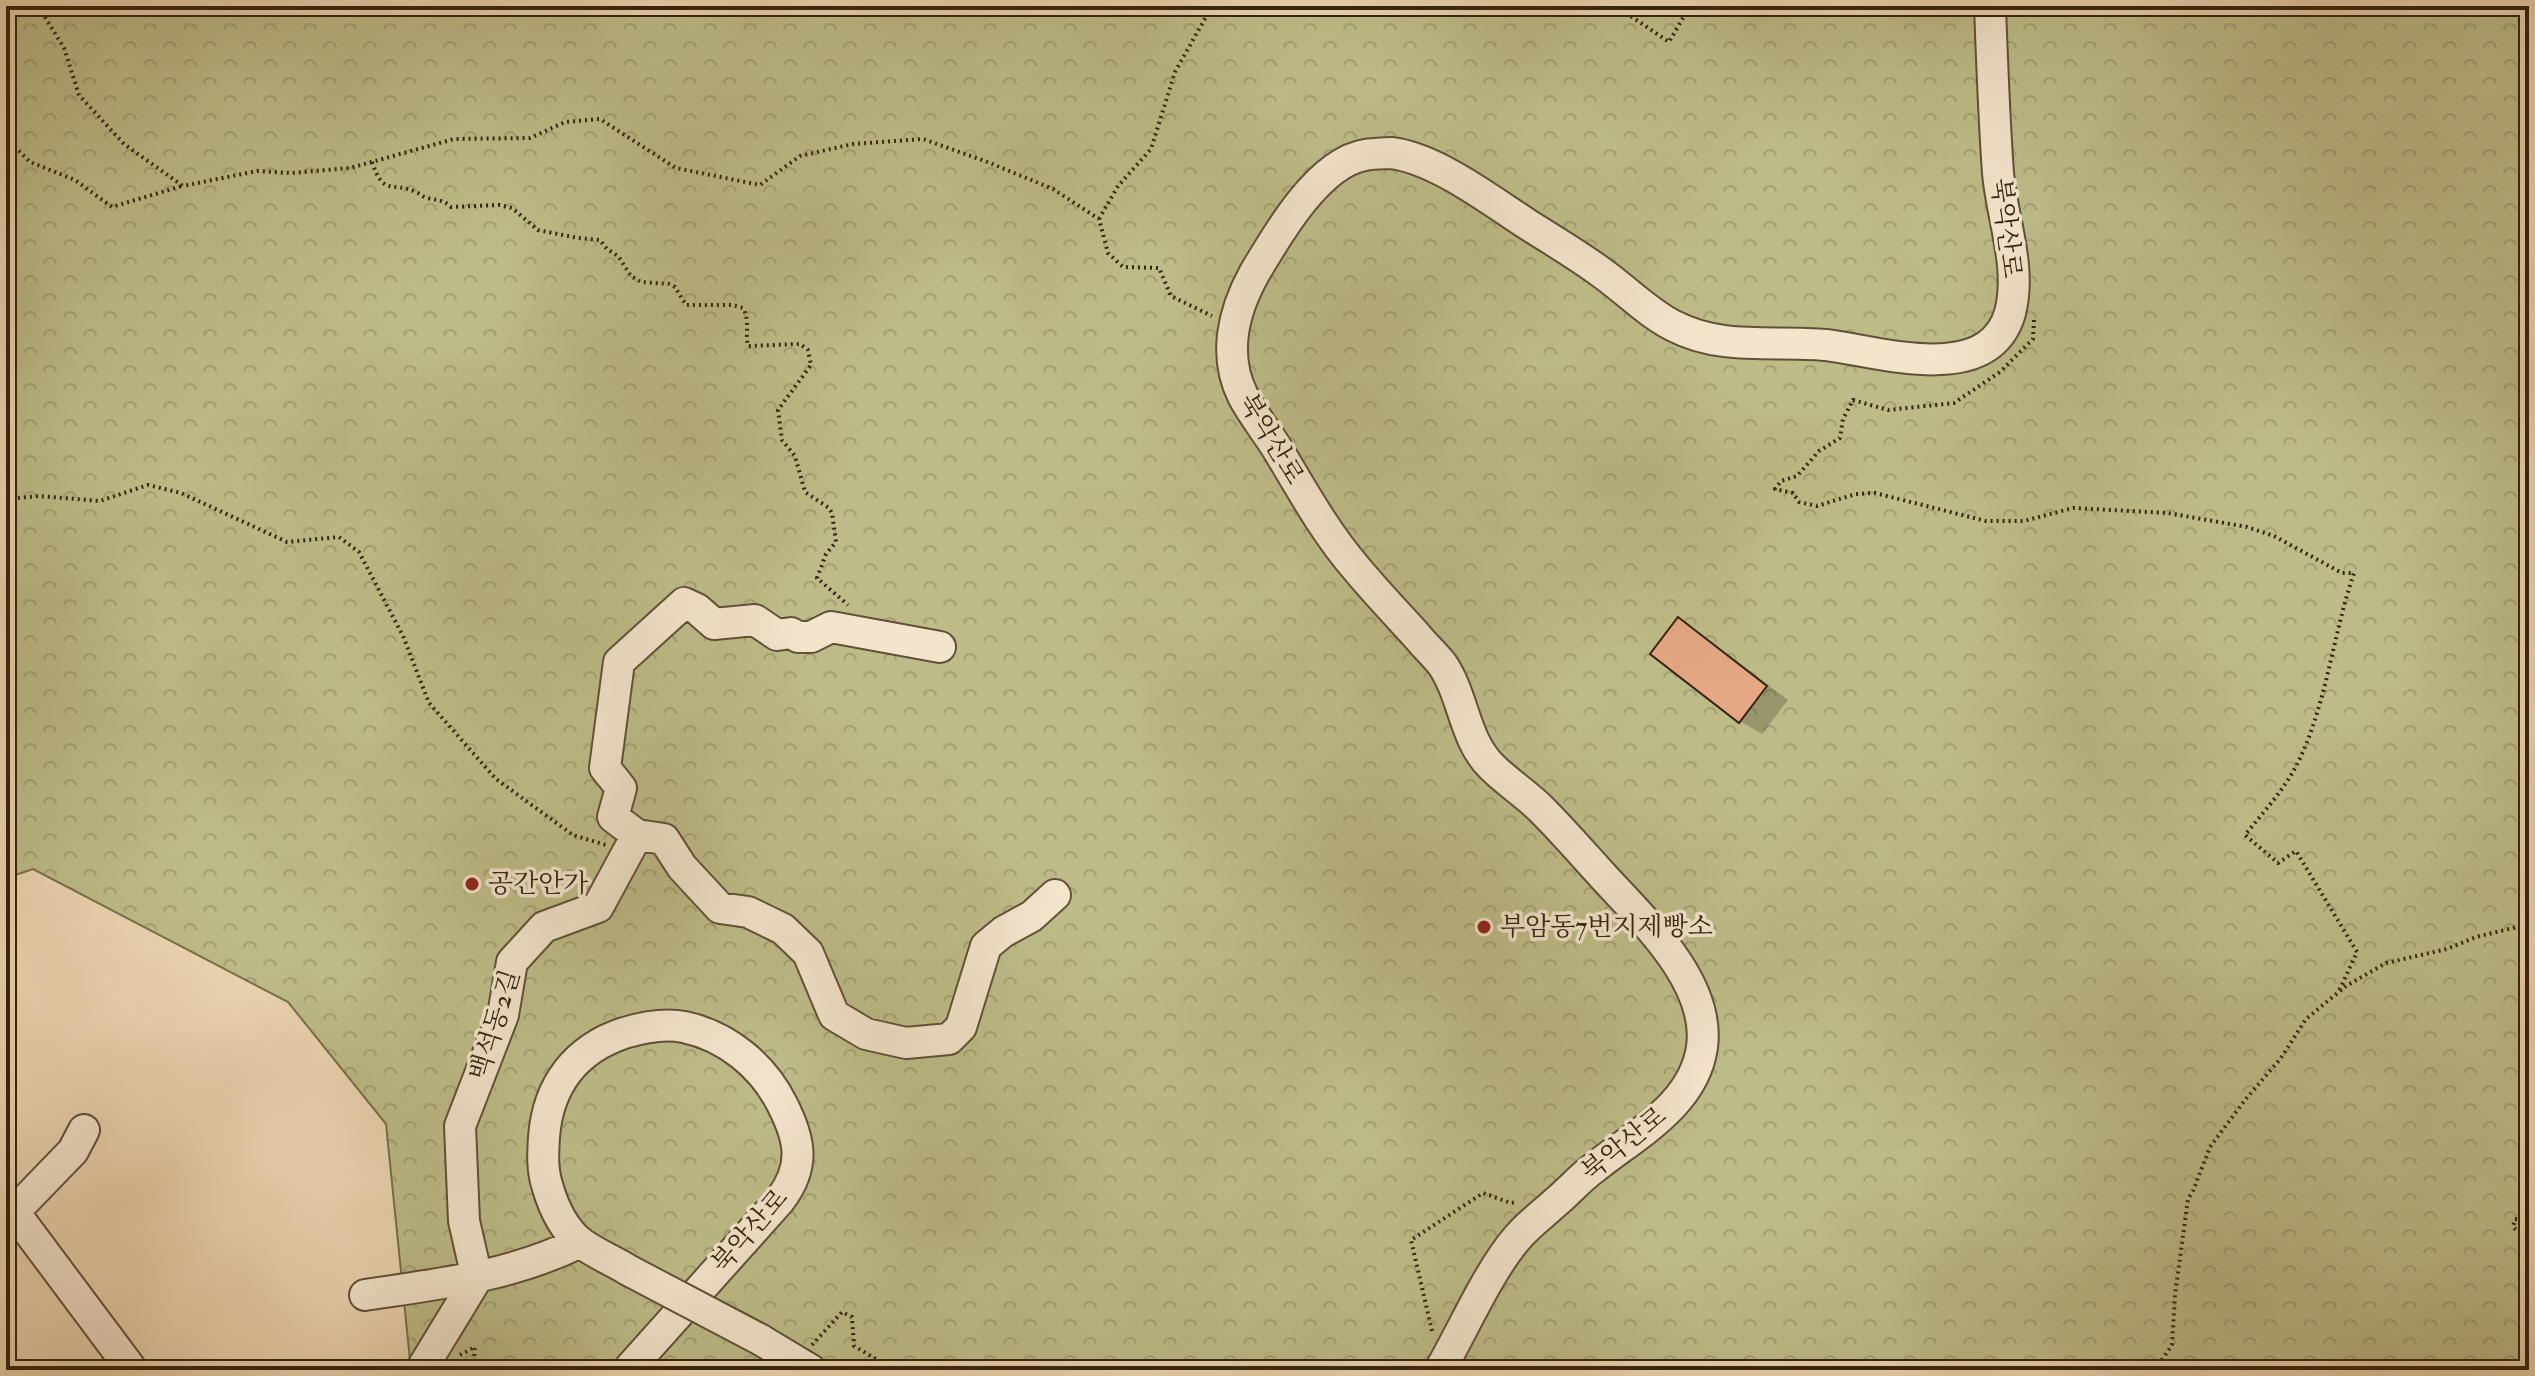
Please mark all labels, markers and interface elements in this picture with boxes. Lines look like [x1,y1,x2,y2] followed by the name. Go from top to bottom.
[1984,176,2028,280] street label: 북악산로
[1231,388,1311,490] street label: 북악산로
[488,868,588,900] place label: 공간안가
[463,875,481,893] marker: 공간안가
[1500,911,1713,943] place label: 부암동7번지제빵소
[1475,918,1493,936] marker: 부암동7번지제빵소
[463,966,527,1084] street label: 백석동2길
[1575,1100,1673,1188] street label: 북악산로
[705,1183,795,1279] street label: 북악산로

